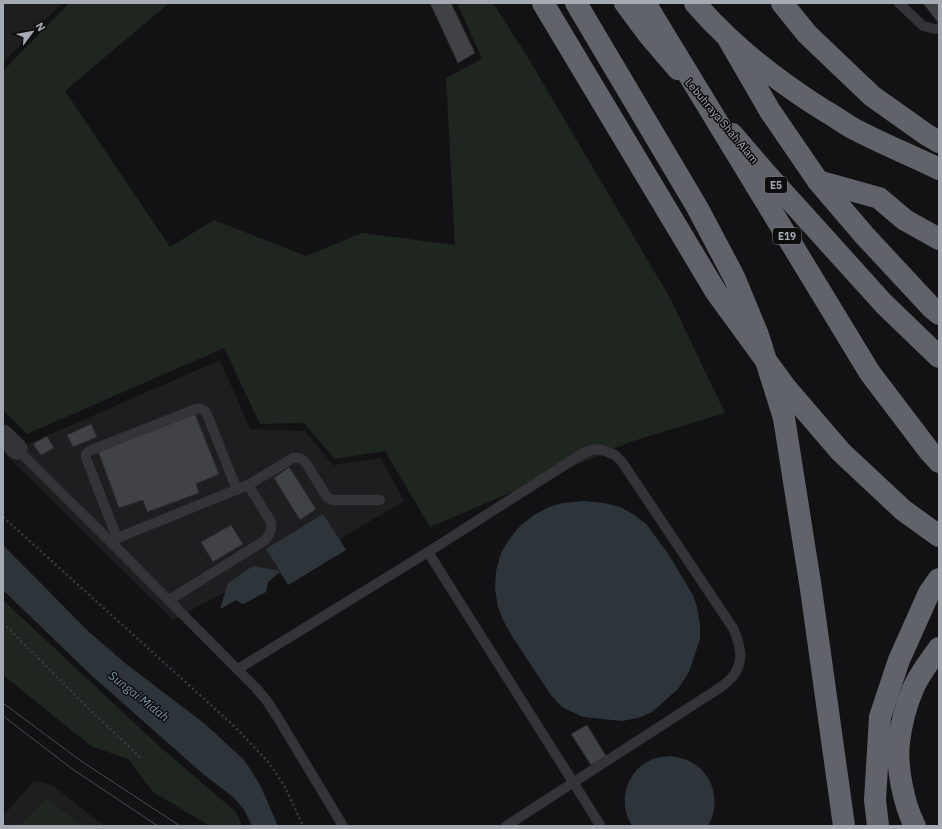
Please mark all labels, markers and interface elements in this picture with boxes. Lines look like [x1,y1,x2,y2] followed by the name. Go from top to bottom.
[12,12,52,52] north arrow
[32,20,49,34] text: N
[682,76,762,166] street label: Lebuhraya Shah Alam
[765,177,787,193] road number: E5
[773,228,801,244] road number: E19
[106,668,173,724] water label: Sungai Midah

